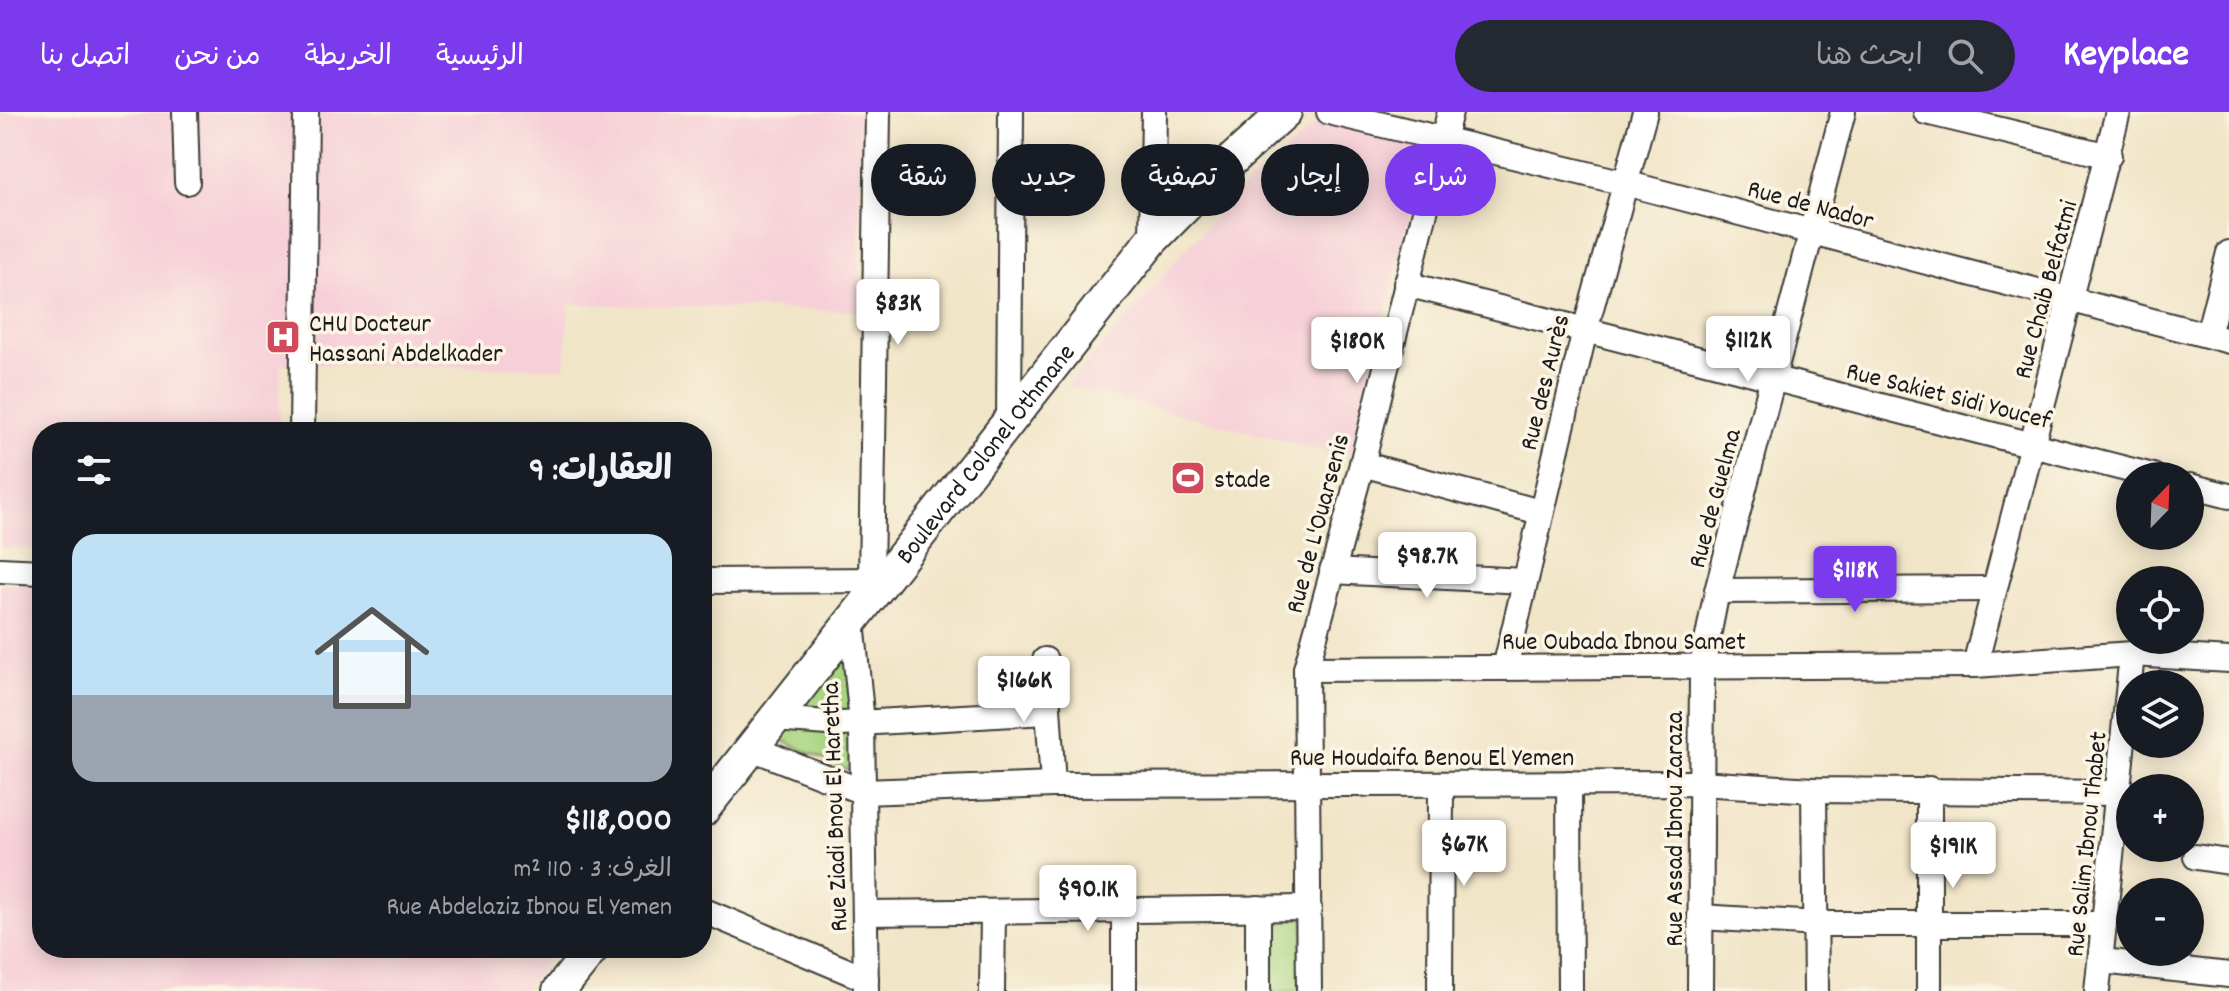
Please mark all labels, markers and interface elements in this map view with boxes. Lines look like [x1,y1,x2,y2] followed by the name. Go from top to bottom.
[1455,20,2015,92] search box
[2063,29,2189,84] text: Keyplace
[1943,34,1987,78] icon: search
[1816,37,1923,80] text: ابحث هنا
[40,39,130,79] text: اتصل بنا
[174,39,261,79] text: من نحن
[305,39,392,79] text: الخريطة
[436,39,524,79] text: الرئيسية
[871,144,976,216] chip: شقة
[992,144,1105,216] chip: جديد
[1121,144,1245,216] chip: تصفية
[1261,144,1369,216] chip: إيجار
[1385,144,1496,216] chip: شراء
[1743,172,1878,241] street label: Rue de Nador
[2006,196,2089,383] street label: Rue Chaib Belfatmi
[851,279,945,347] pin: $83K
[874,286,922,323] text: $83K
[309,307,503,374] place label: CHU Docteur Hassani Abdelkader
[1512,311,1581,455] street label: Rue des Aurès
[1692,316,1804,384] pin: $112K
[1301,317,1413,385] pin: $180K
[264,318,302,356] hospital icon: CHU Docteur Hassani Abdelkader
[1724,323,1772,360] text: $112K
[1329,324,1385,361] text: $180K
[888,337,1086,573] street label: Boulevard Colonel Othmane
[1842,354,2055,441] street label: Rue Sakiet Sidi Youcef
[1680,424,1753,573] street label: Rue de Guelma
[1278,430,1361,618] street label: Rue de L'Ouarsenis
[72,448,116,492] icon: filters
[529,448,672,497] text: العقارات: 9
[1169,459,1207,497] sports icon: stade
[2116,462,2204,550] north arrow
[2116,462,2204,966] map controls
[1214,463,1270,500] place label: stade
[1362,532,1492,600] pin: $98.7K
[1396,539,1458,576] text: $98.7K
[1799,546,1911,614] pin: $118K
[1831,553,1879,590] text: $118K
[2116,566,2204,654] button: locate
[300,586,444,730] icon: home
[1502,625,1746,662] street label: Rue Oubada Ibnou Samet
[968,656,1080,724] pin: $166K
[996,663,1052,700] text: $166K
[2116,670,2204,758] button: layers
[814,681,859,932] street label: Rue Ziadi Bnou El Haretha
[1658,711,1695,947] street label: Rue Assad Ibnou Zaraza
[2058,729,2119,959] street label: Rue Salim Ibnou Thabet
[1290,741,1574,778] street label: Rue Houdaifa Benou El Yemen
[2116,774,2204,862] button: +
[564,798,672,847] text: $118,000
[1417,820,1511,888] pin: $67K
[1897,822,2009,890] pin: $191K
[1440,827,1488,864] text: $67K
[1929,829,1977,866] text: $191K
[513,852,672,889] text: الغرف: 3 · 110 m²
[1023,865,1153,933] pin: $90.1K
[1057,872,1119,909] text: $90.1K
[2116,878,2204,966] button: −
[387,890,672,927] text: Rue Abdelaziz Ibnou El Yemen

